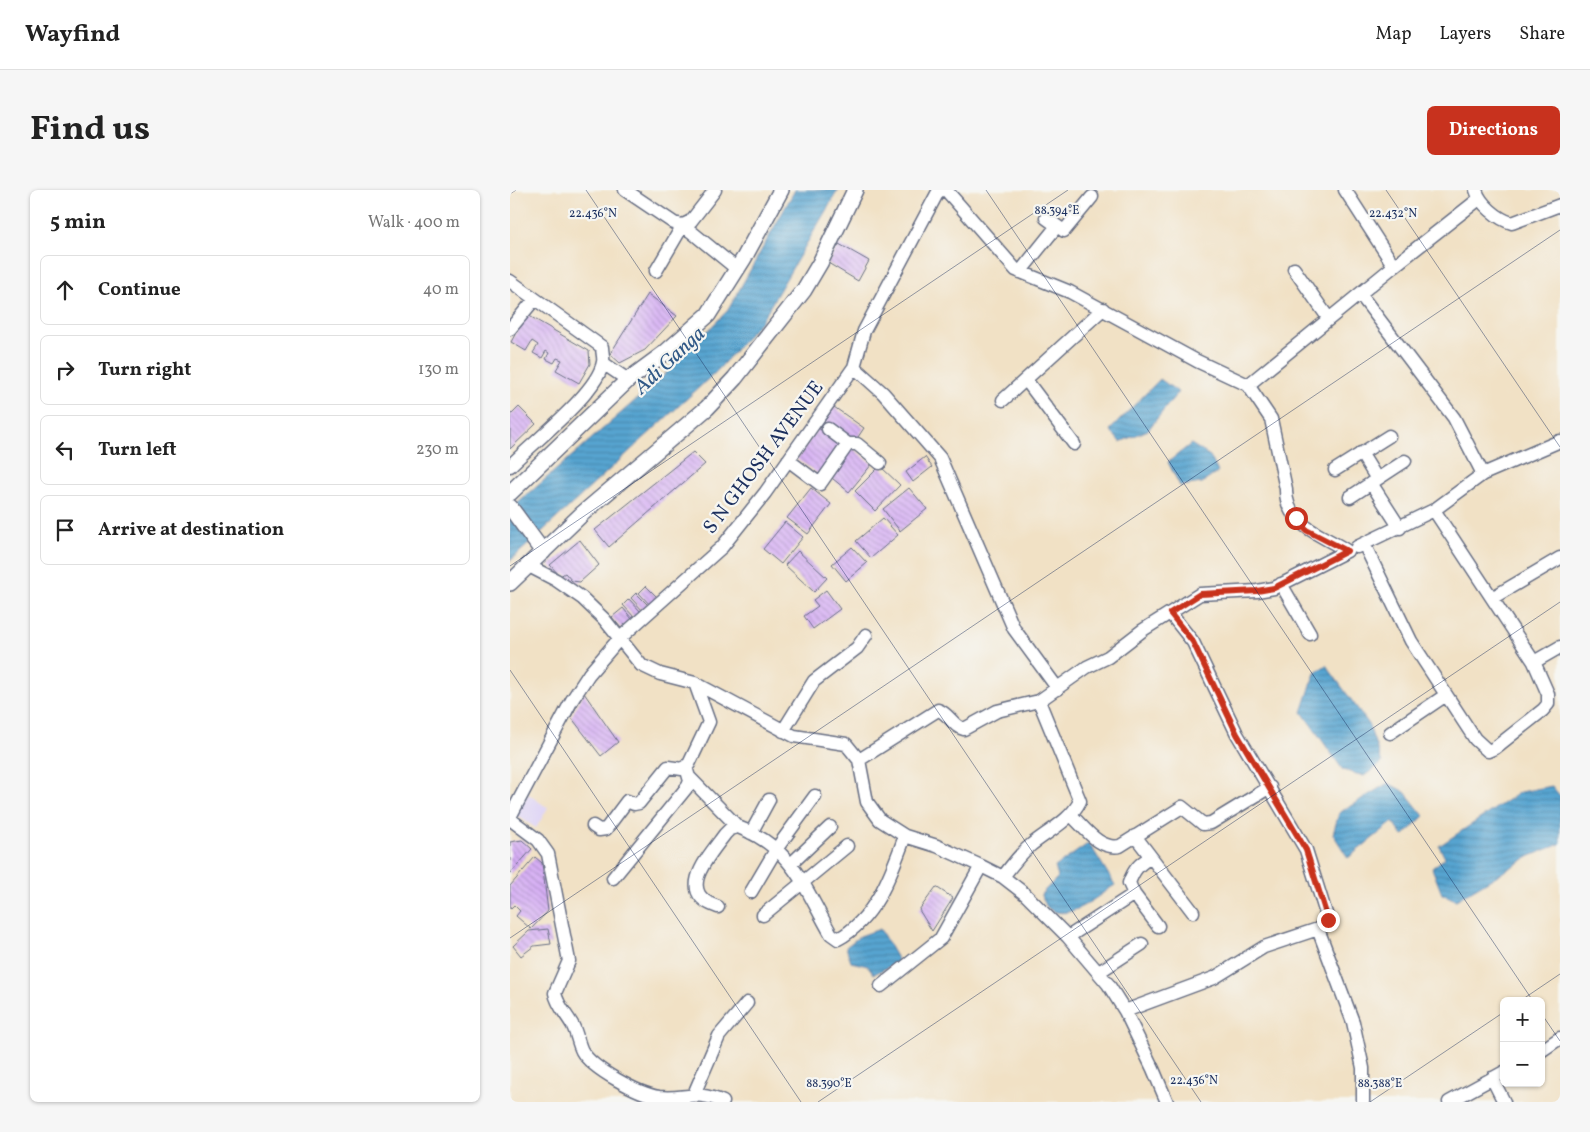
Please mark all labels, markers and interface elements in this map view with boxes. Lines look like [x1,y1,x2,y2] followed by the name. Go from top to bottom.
[25,18,120,52] text: Wayfind
[1375,22,1411,47] text: Map
[1439,22,1491,47] text: Layers
[1519,22,1565,47] text: Share
[30,106,150,154] text: Find us
[1427,106,1560,155] button: Directions
[1035,203,1079,219] text: 88.394°E
[569,206,617,222] text: 22.436°N
[1369,206,1417,222] text: 22.432°N
[50,208,106,237] text: 5 min
[368,212,460,234] text: Walk · 400 m
[51,276,79,304] icon: ahead
[98,277,181,303] text: Continue
[423,279,459,301] text: 40 m
[627,320,712,402] water label: Adi Ganga
[51,356,79,384] icon: right
[98,357,191,383] text: Turn right
[418,359,459,381] text: 130 m
[697,376,831,540] street label: S N GHOSH AVENUE
[51,436,79,464] icon: left
[98,437,177,463] text: Turn left
[416,439,459,461] text: 230 m
[1285,507,1308,530] route start
[51,516,79,544] icon: arrive
[98,517,284,543] text: Arrive at destination
[1317,909,1340,932] route end
[1500,997,1545,1087] map controls
[1500,997,1545,1042] button: +
[1500,1042,1545,1087] button: −
[1170,1073,1218,1089] text: 22.436°N
[806,1076,852,1092] text: 88.390°E
[1358,1076,1402,1092] text: 88.388°E

